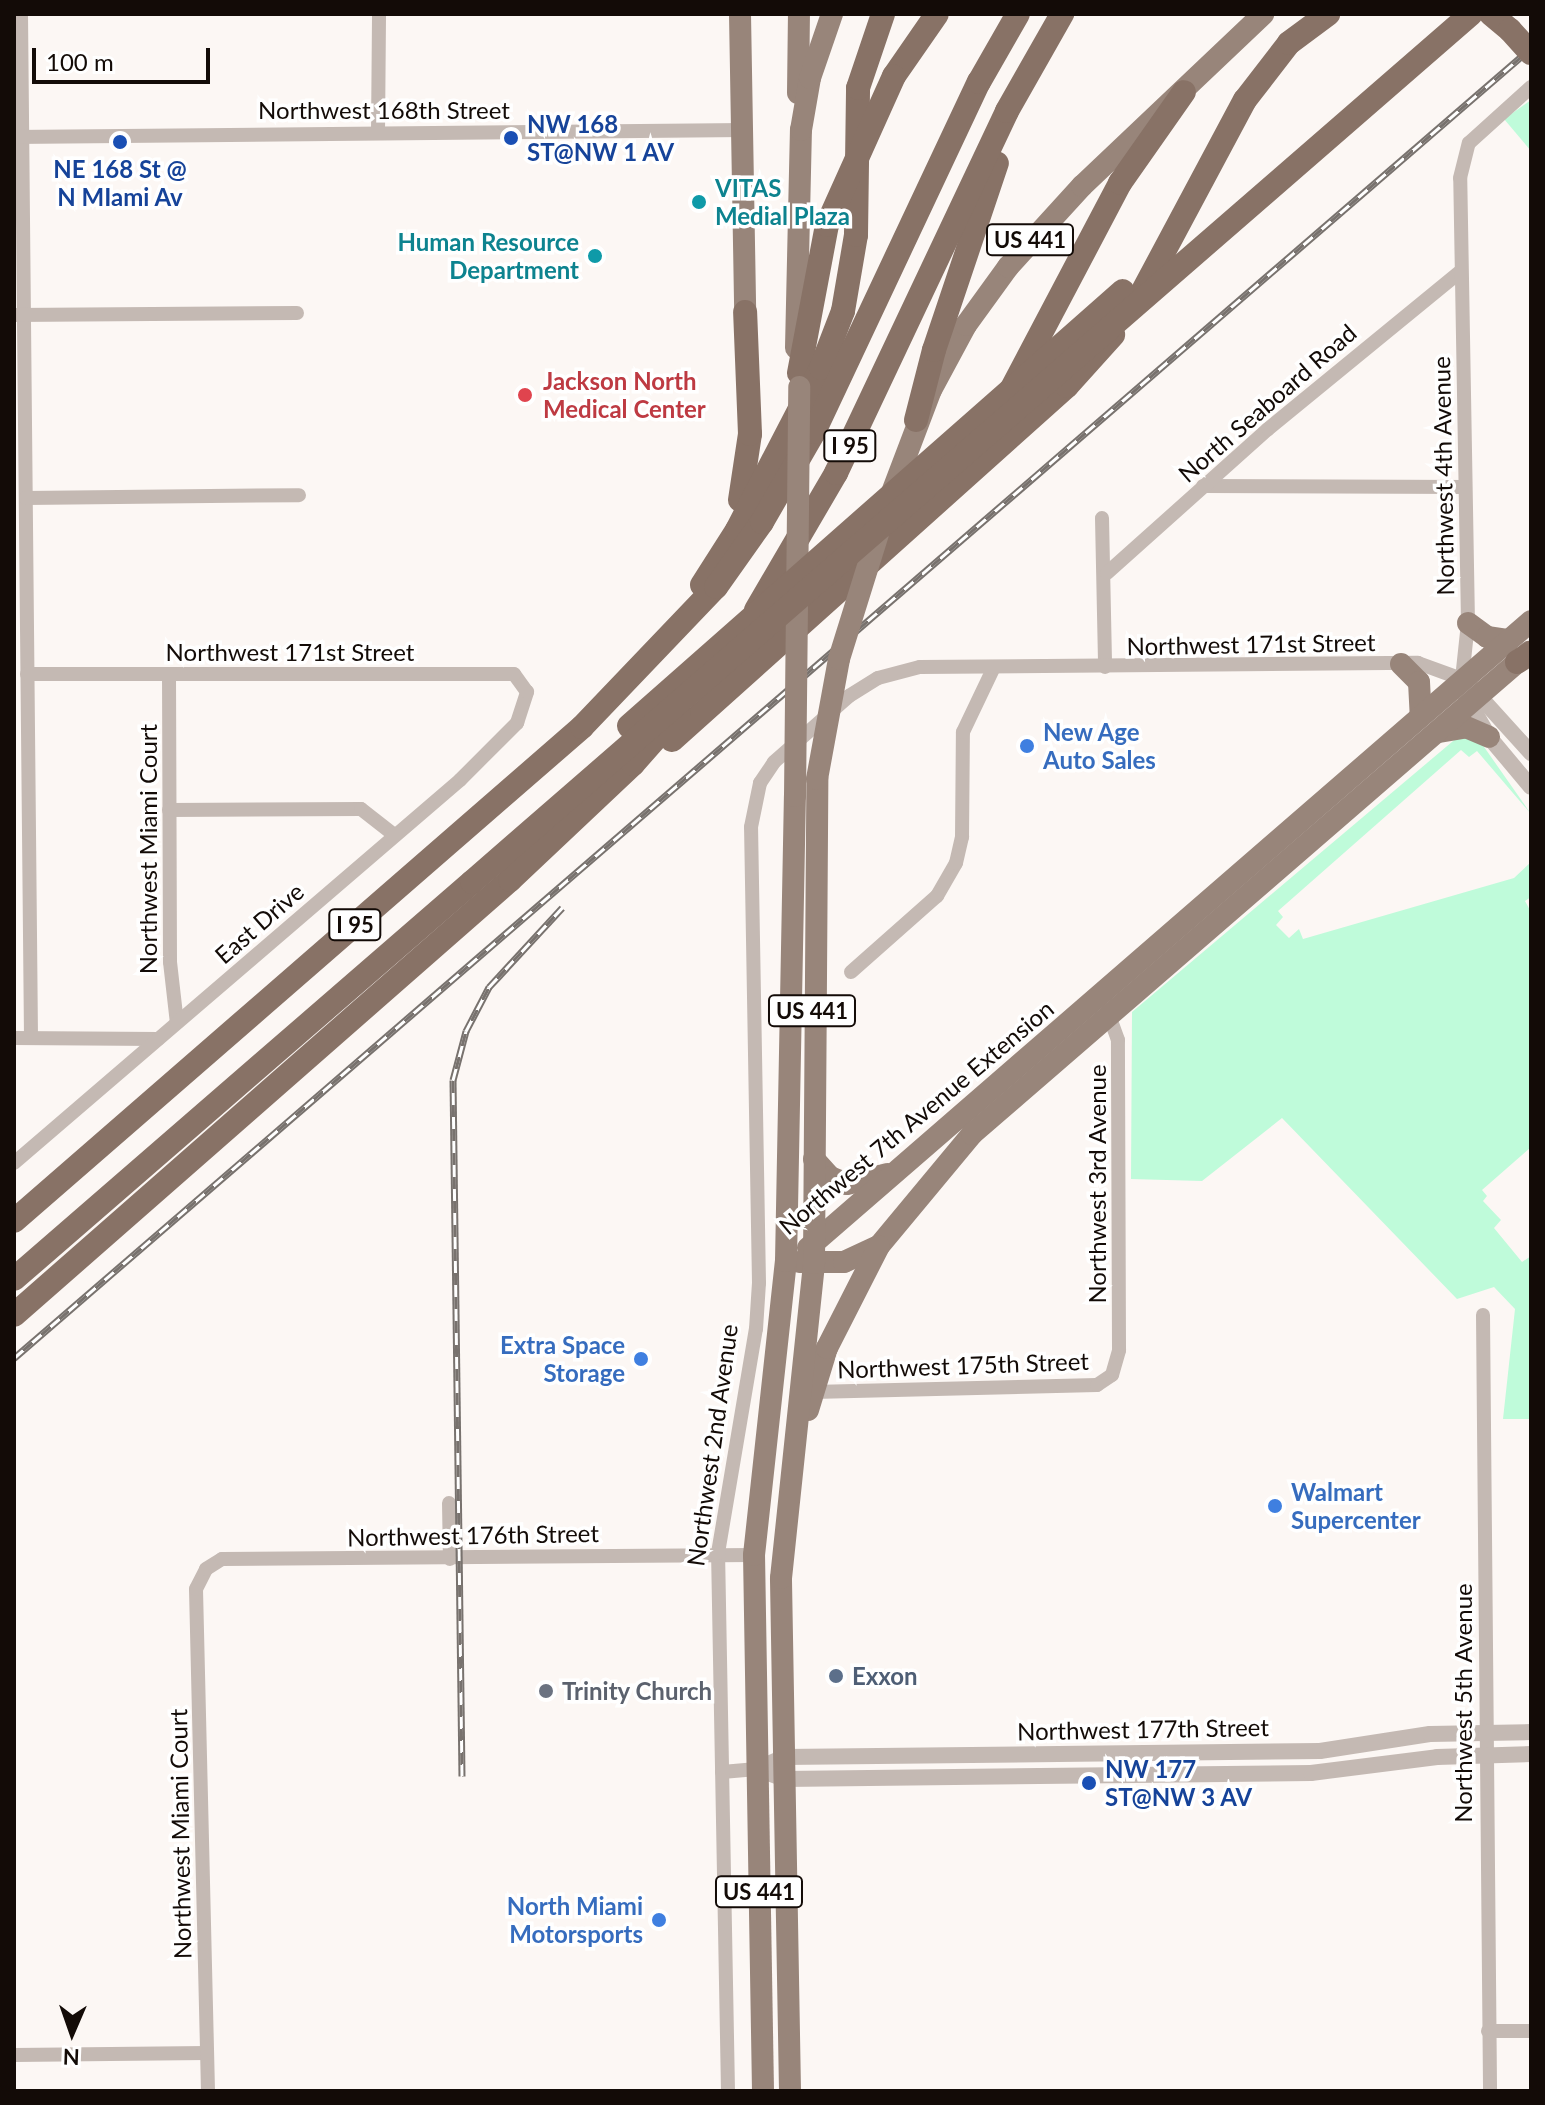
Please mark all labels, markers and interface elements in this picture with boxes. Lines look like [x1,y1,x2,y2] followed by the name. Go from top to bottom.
[36,32,214,82] scale bar
[46,47,114,76] text: 100 m
[258,96,510,124] street label: Northwest 168th Street
[527,110,675,166] place label: NW 168 ST@NW 1 AV
[502,129,520,147] marker: NW 168 ST@NW 1 AV
[111,133,129,151] marker: NE 168 St @ N MIami Av
[53,155,187,211] place label: NE 168 St @ N MIami Av
[715,174,850,230] place label: VITAS Medial Plaza
[690,193,708,211] marker: VITAS Medial Plaza
[984,222,1076,258] road number: US 441
[397,228,579,284] place label: Human Resource Department
[586,247,604,265] marker: Human Resource Department
[1172,318,1362,488] street label: North Seaboard Road
[1427,356,1459,596] street label: Northwest 4th Avenue
[543,367,706,423] place label: Jackson North Medical Center
[514,384,536,406] marker: Jackson North Medical Center
[822,428,878,464] road number: I 95
[1126,627,1376,661] street label: Northwest 171st Street
[166,638,414,666] street label: Northwest 171st Street
[1043,718,1156,774] place label: New Age Auto Sales
[134,724,162,974] street label: Northwest Miami Court
[1018,737,1036,755] marker: New Age Auto Sales
[209,877,309,969] street label: East Drive
[327,907,383,943] road number: I 95
[766,993,858,1029] road number: US 441
[773,993,1059,1241] street label: Northwest 7th Avenue Extension
[1083,1064,1111,1304] street label: Northwest 3rd Avenue
[681,1322,743,1568] street label: Northwest 2nd Avenue
[500,1331,625,1387] place label: Extra Space Storage
[837,1346,1089,1384] street label: Northwest 175th Street
[632,1350,650,1368] marker: Extra Space Storage
[1291,1478,1421,1534] place label: Walmart Supercenter
[1266,1497,1284,1515] marker: Walmart Supercenter
[347,1518,599,1552] street label: Northwest 176th Street
[1449,1583,1477,1823] street label: Northwest 5th Avenue
[852,1662,918,1690] place label: Exxon
[827,1667,845,1685] marker: Exxon
[562,1677,713,1705] place label: Trinity Church
[537,1682,555,1700] marker: Trinity Church
[163,1709,197,1959] street label: Northwest Miami Court
[1017,1712,1269,1746] street label: Northwest 177th Street
[1105,1755,1253,1811] place label: NW 177 ST@NW 3 AV
[1080,1774,1098,1792] marker: NW 177 ST@NW 3 AV
[713,1874,805,1910] road number: US 441
[507,1892,643,1948] place label: North Miami Motorsports
[650,1911,668,1929] marker: North Miami Motorsports
[32,1993,112,2073] north arrow
[62,2044,80,2071] text: N

